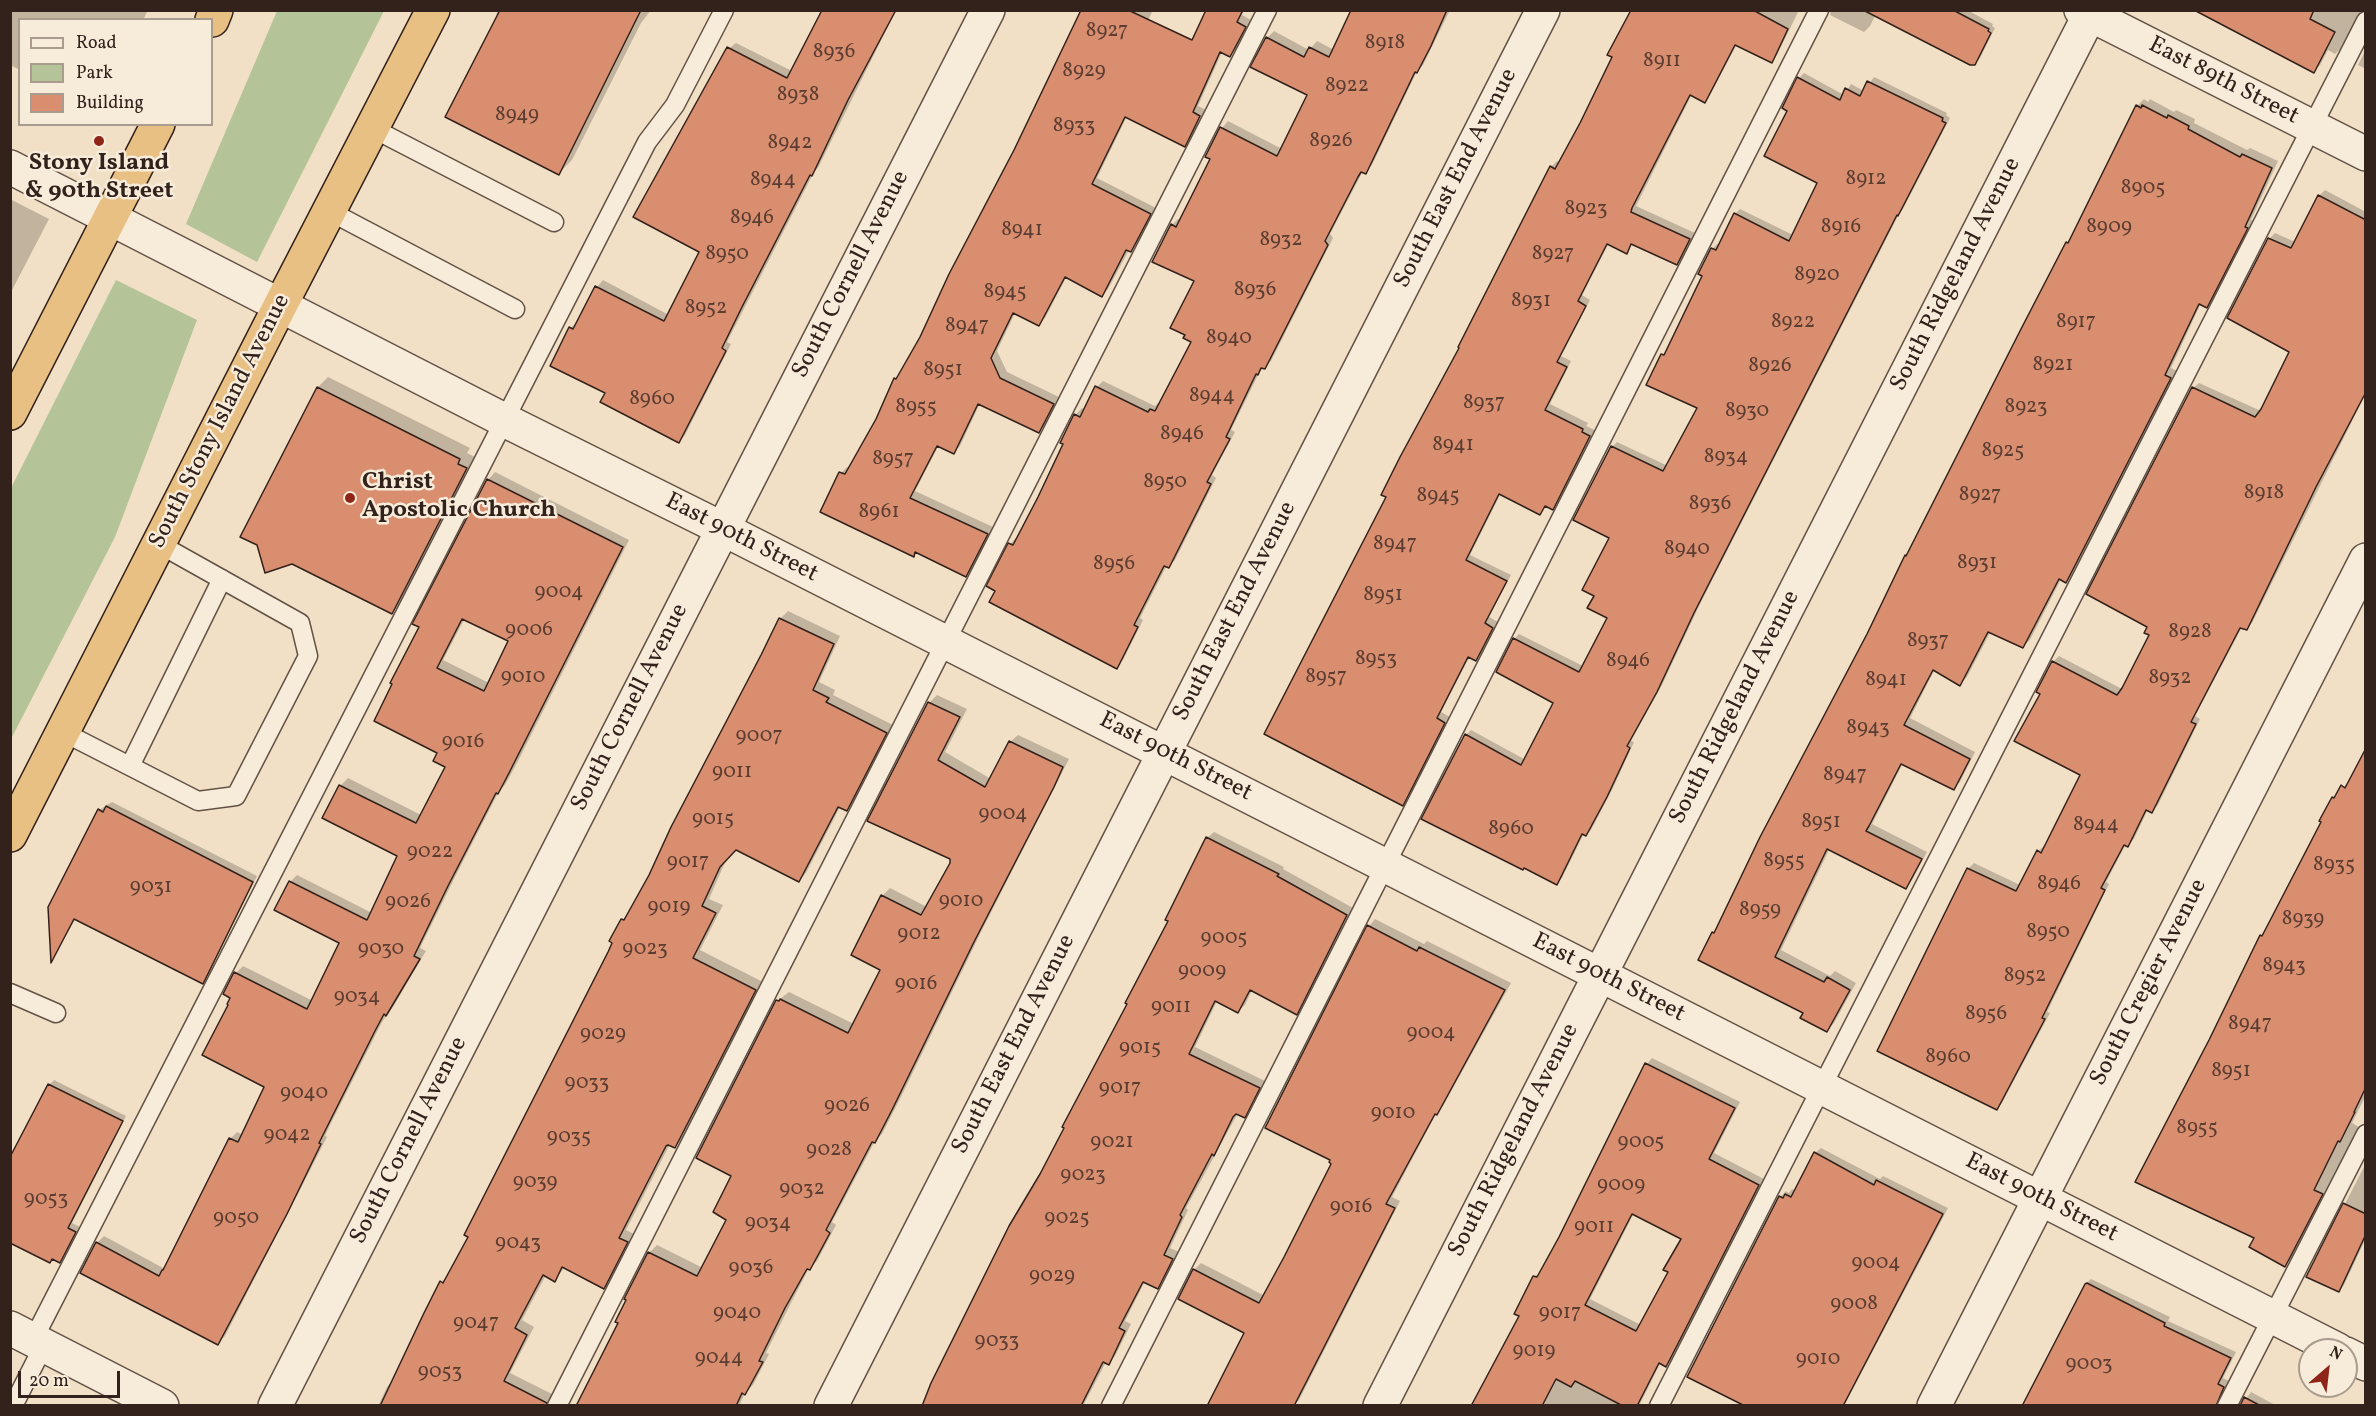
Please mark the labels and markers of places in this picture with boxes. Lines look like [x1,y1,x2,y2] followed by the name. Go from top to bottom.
[92,134,106,148] marker: Stony Island & 90th Street
[25,151,173,207] place label: Stony Island & 90th Street
[362,470,556,526] place label: Christ Apostolic Church
[343,491,357,505] marker: Christ Apostolic Church

